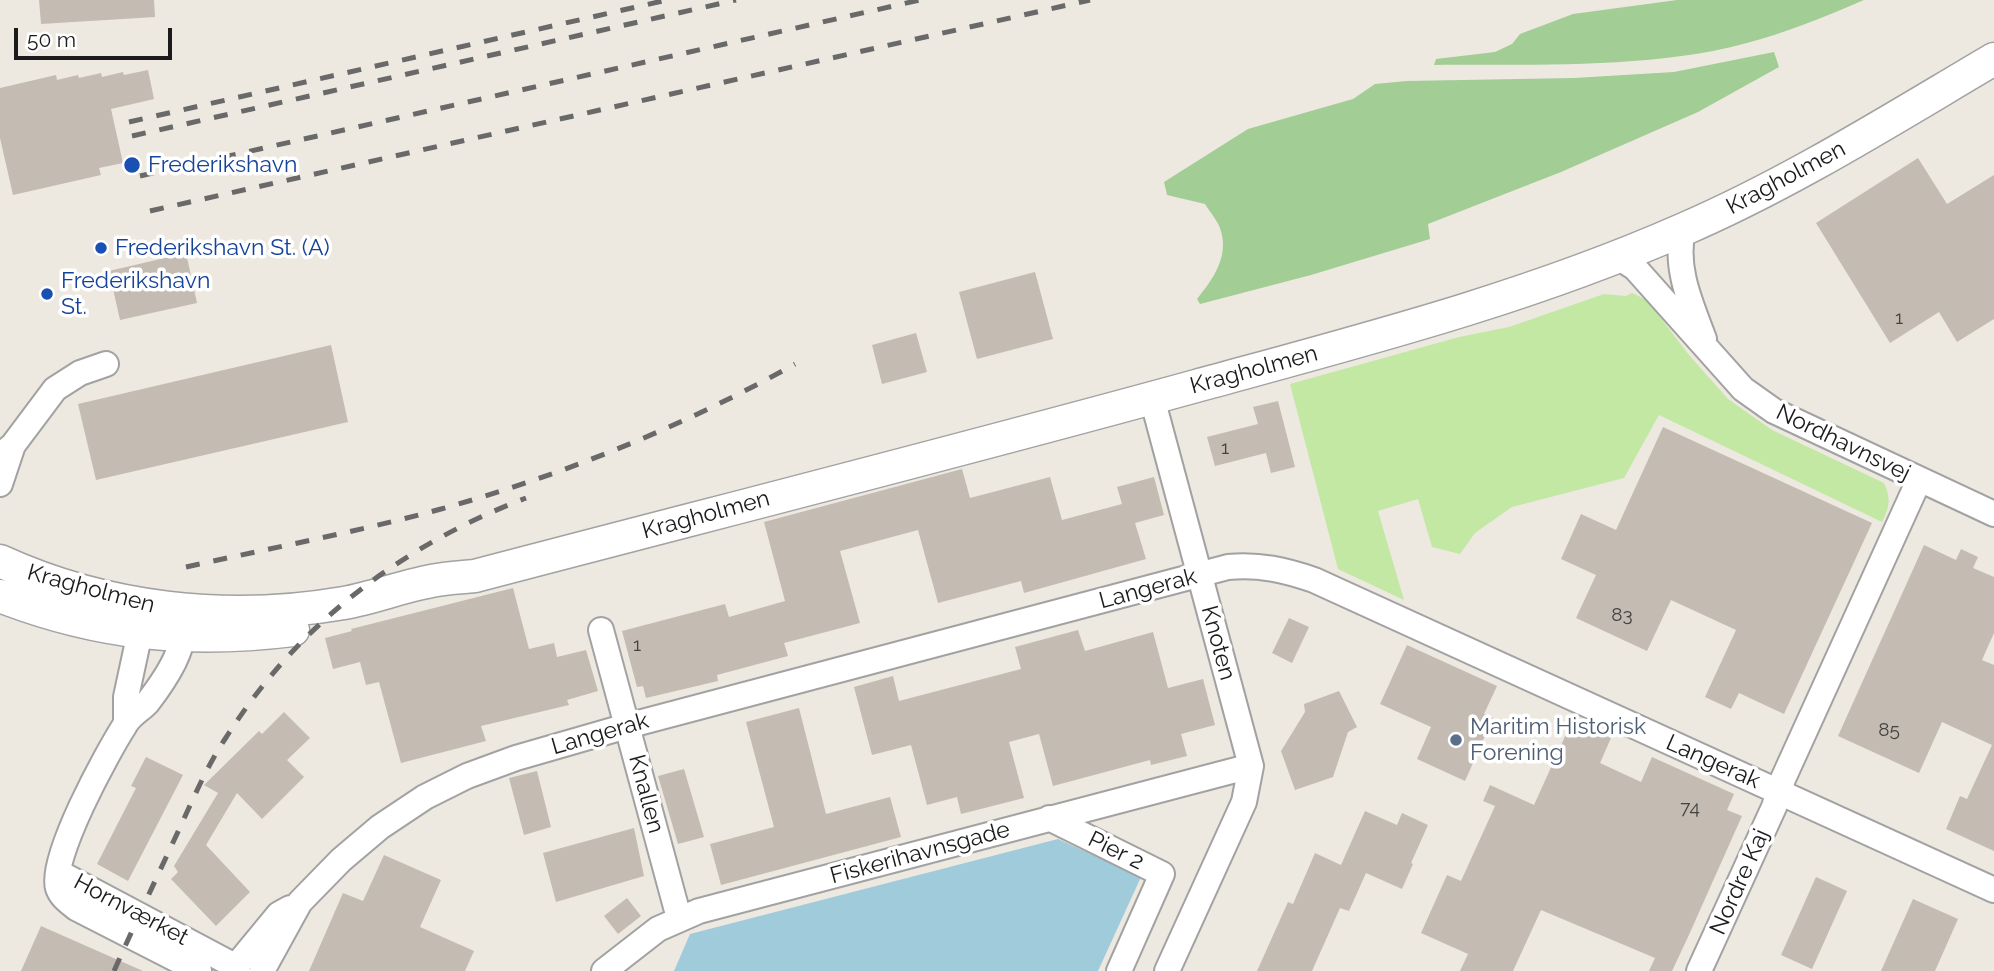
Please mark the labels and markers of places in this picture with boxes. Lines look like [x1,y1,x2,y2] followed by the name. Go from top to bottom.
[148,151,297,179] place label: Frederikshavn
[122,155,142,175] marker: Frederikshavn
[115,234,330,262] place label: Frederikshavn St. (A)
[93,240,109,256] marker: Frederikshavn St. (A)
[61,267,210,321] place label: Frederikshavn St.
[39,286,55,302] marker: Frederikshavn St.
[1470,713,1646,767] place label: Maritim Historisk Forening
[1448,732,1464,748] marker: Maritim Historisk Forening

